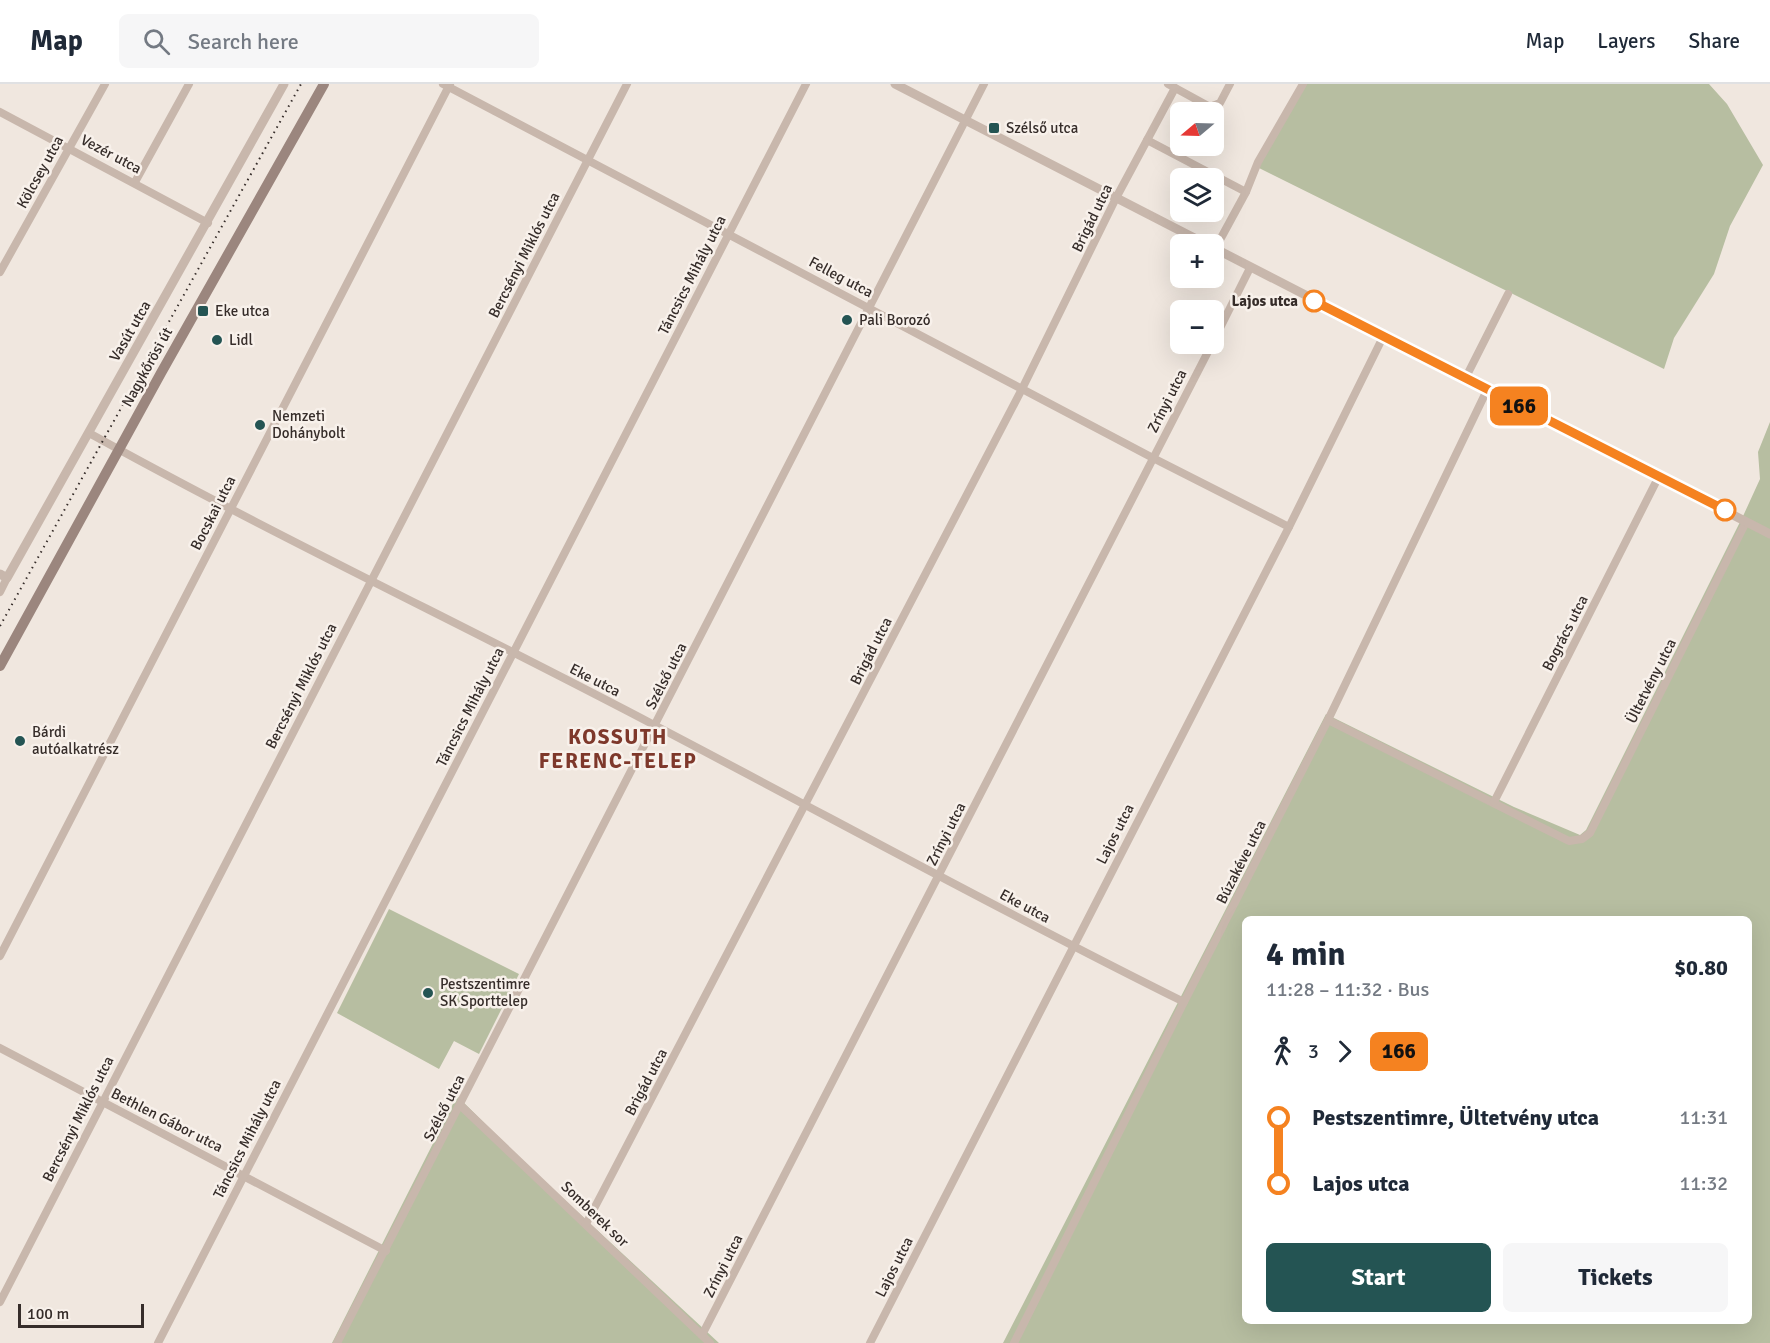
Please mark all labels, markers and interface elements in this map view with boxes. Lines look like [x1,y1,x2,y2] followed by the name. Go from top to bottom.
[119,14,539,68] search box
[30,24,83,58] text: Map
[140,25,173,58] icon: search
[188,28,299,55] text: Search here
[1526,28,1564,54] text: Map
[1597,28,1655,54] text: Layers
[1688,28,1740,54] text: Share
[1170,102,1224,156] north arrow
[1170,102,1224,354] map controls
[1006,119,1078,137] place label: Szélső utca
[987,121,1001,135] marker: Szélső utca
[78,131,144,177] street label: Vezér utca
[13,133,67,211] street label: Kölcsey utca
[1170,168,1224,222] button: layers
[1068,181,1116,255] street label: Brigád utca
[484,189,564,321] street label: Bercsényi Miklós utca
[654,212,730,338] street label: Táncsics Mihály utca
[1170,234,1224,288] button: +
[806,253,876,301] street label: Felleg utca
[1303,290,1325,312] marker: Lajos utca
[1232,292,1298,310] place label: Lajos utca
[105,298,155,364] street label: Vasút utca
[1170,300,1224,354] button: −
[215,302,270,320] place label: Eke utca
[196,304,210,318] marker: Eke utca
[859,311,931,329] place label: Pali Borozó
[840,313,854,327] marker: Pali Borozó
[118,324,176,410] street label: Nagykőrösi út
[229,331,253,349] place label: Lidl
[210,333,224,347] marker: Lidl
[1143,366,1191,436] street label: Zrínyi utca
[1484,386,1553,426] line badge: 166
[1502,393,1536,419] text: 166
[272,407,345,442] place label: Nemzeti Dohánybolt
[253,418,267,432] marker: Nemzeti Dohánybolt
[187,473,239,553] street label: Bocskai utca
[1714,499,1736,521] unlabelled marker
[1538,592,1592,674] street label: Bogrács utca
[846,614,896,688] street label: Brigád utca
[261,620,341,752] street label: Bercsényi Miklós utca
[1622,636,1680,726] street label: Ültetvény utca
[642,640,690,712] street label: Szélső utca
[432,644,508,770] street label: Táncsics Mihály utca
[567,660,623,700] street label: Eke utca
[32,723,119,758] place label: Bárdi autóalkatrész
[539,724,697,774] district label: KOSSUTH FERENC-TELEP
[13,734,27,748] marker: Bárdi autóalkatrész
[922,799,970,869] street label: Zrínyi utca
[1092,801,1138,867] street label: Lajos utca
[1212,817,1270,907] street label: Búzakéve utca
[997,885,1053,927] street label: Eke utca
[1266,934,1346,975] text: 4 min
[1674,954,1728,981] text: $0.80
[440,975,530,1010] place label: Pestszentimre SK Sporttelep
[1266,977,1429,1002] text: 11:28 – 11:32 · Bus
[421,986,435,1000] marker: Pestszentimre SK Sporttelep
[1266,1035,1299,1068] icon: walk
[1328,1035,1361,1068] icon: forward
[1382,1038,1416,1064] text: 166
[1308,1039,1319,1064] text: 3
[621,1045,671,1119] street label: Brigád utca
[38,1053,118,1185] street label: Bercsényi Miklós utca
[420,1072,468,1144] street label: Szélső utca
[209,1076,285,1202] street label: Táncsics Mihály utca
[108,1084,226,1156] street label: Bethlen Gábor utca
[1312,1104,1599,1131] text: Pestszentimre, Ültetvény utca
[1679,1105,1728,1130] text: 11:31
[1312,1170,1410,1197] text: Lajos utca
[1679,1171,1728,1196] text: 11:32
[557,1177,633,1251] street label: Somberek sor
[699,1231,747,1301] street label: Zrínyi utca
[871,1234,917,1300] street label: Lajos utca
[1266,1243,1491,1312] button: Start
[1503,1243,1728,1312] button: Tickets
[18,1301,144,1328] scale bar
[27,1304,69,1324] text: 100 m

